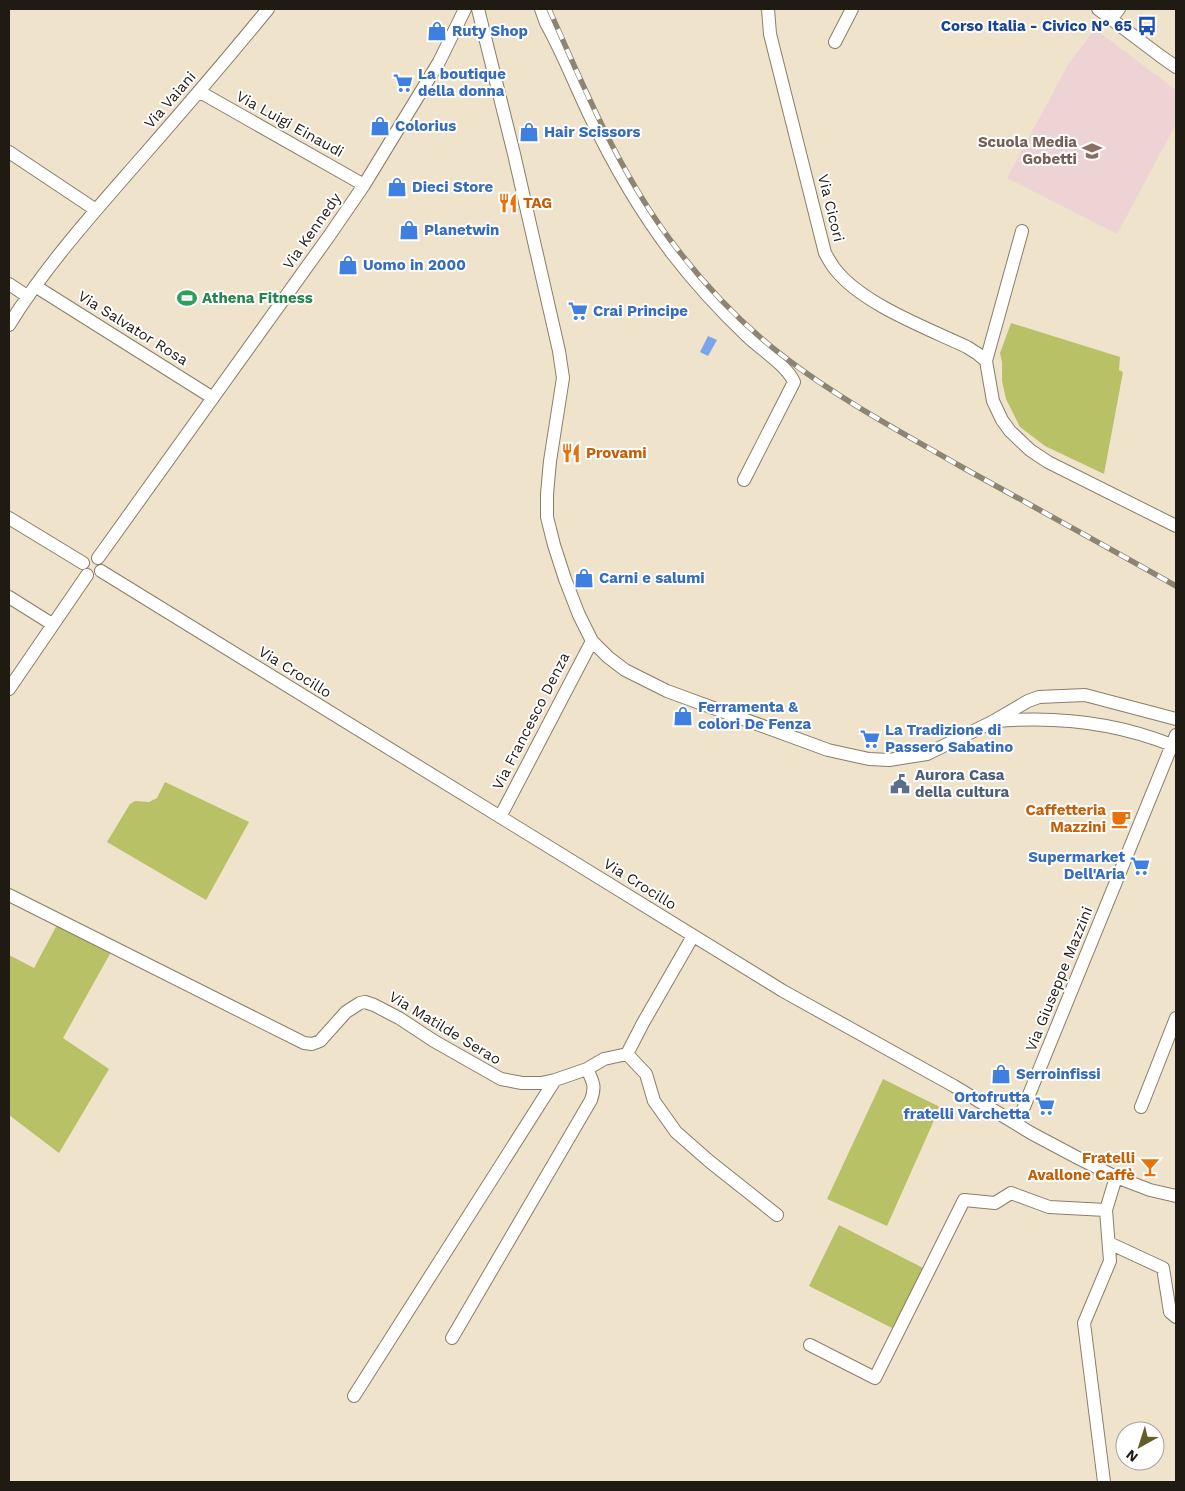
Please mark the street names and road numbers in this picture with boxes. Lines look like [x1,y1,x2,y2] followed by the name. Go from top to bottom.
[140,68,200,132] street label: Via Vaiani
[233,87,347,161] street label: Via Luigi Einaudi
[814,172,848,244] street label: Via Cicori
[279,189,345,273] street label: Via Kennedy
[75,287,192,369] street label: Via Salvator Rosa
[255,642,335,702] street label: Via Crocillo
[488,649,574,793] street label: Via Francesco Denza
[600,854,680,914] street label: Via Crocillo
[1022,904,1096,1054] street label: Via Giuseppe Mazzini
[386,987,504,1069] street label: Via Matilde Serao

